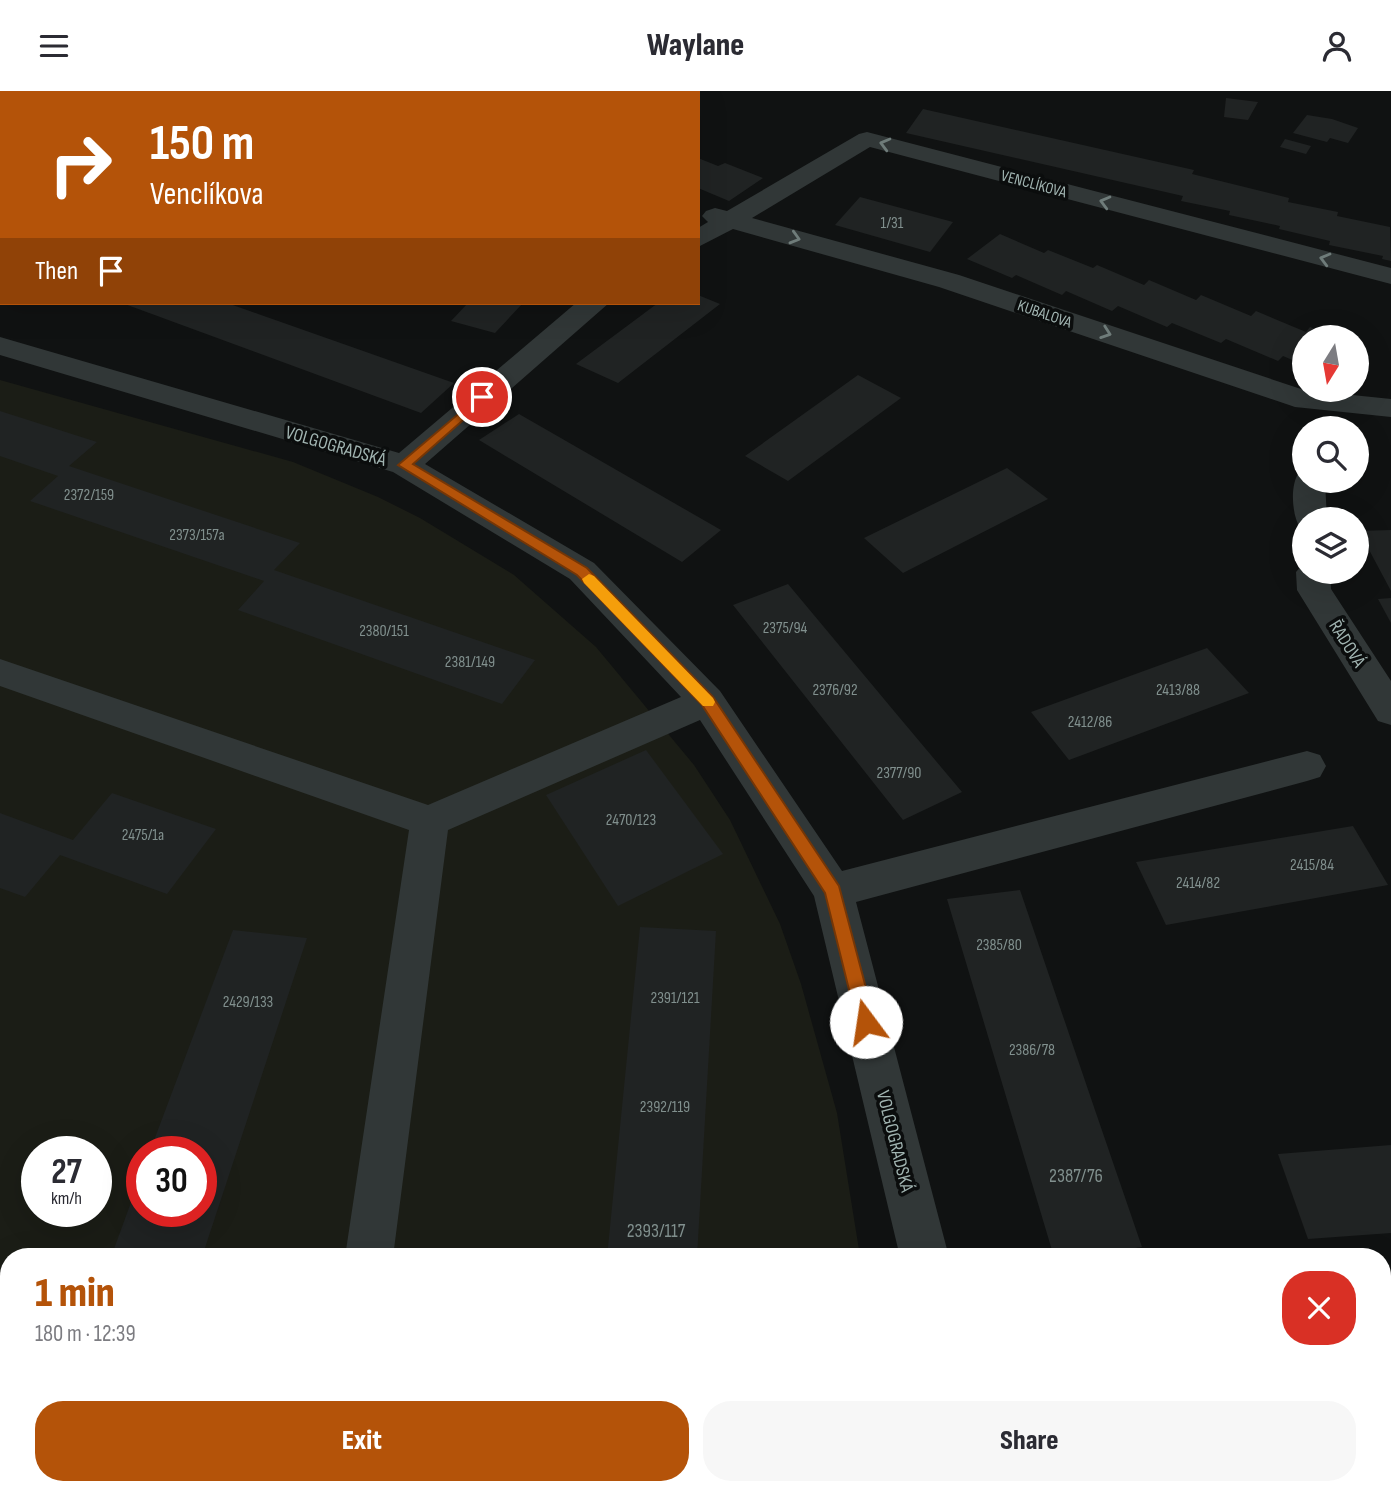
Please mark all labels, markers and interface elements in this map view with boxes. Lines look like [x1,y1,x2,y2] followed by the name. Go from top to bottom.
[647,26,744,65] text: Waylane
[35,27,73,65] icon: menu
[1318,27,1356,65] icon: person
[150,115,254,174] text: 150 m
[35,119,126,210] icon: right
[879,138,891,152] one-way arrow
[999,167,1069,202] street label: VENCLÍKOVA
[150,175,264,214] text: Venclíkova
[1099,195,1111,210] one-way arrow
[881,214,904,233] house number: 1/31
[789,230,801,244] one-way arrow
[92,252,130,290] icon: arrive
[1319,253,1331,267] one-way arrow
[35,256,78,287] text: Then
[1015,296,1074,333] street label: KUBALOVA
[1100,325,1112,339] one-way arrow
[1292,325,1368,403] north arrow
[1292,325,1369,584] map controls
[452,367,512,427] pin
[463,378,501,416] icon: arrive
[1292,416,1369,493] button: search
[283,421,389,472] street label: VOLGOGRADSKÁ
[64,486,114,505] house number: 2372/159
[1292,507,1369,584] button: layers
[169,526,225,545] house number: 2373/157a
[1323,616,1371,672] street label: ŘADOVÁ
[763,619,808,638] house number: 2375/94
[359,622,409,641] house number: 2380/151
[445,653,495,672] house number: 2381/149
[812,681,858,700] house number: 2376/92
[1156,681,1200,700] house number: 2413/88
[1068,713,1112,732] house number: 2412/86
[877,764,921,783] house number: 2377/90
[606,811,656,830] house number: 2470/123
[122,826,164,845] house number: 2475/1a
[1290,856,1334,875] house number: 2415/84
[1176,874,1220,893] house number: 2414/82
[976,936,1022,955] house number: 2385/80
[829,985,903,1059] position arrow
[651,989,700,1008] house number: 2391/121
[223,993,273,1012] house number: 2429/133
[1009,1041,1055,1060] house number: 2386/78
[871,1088,918,1195] street label: VOLGOGRADSKÁ
[640,1098,690,1117] house number: 2392/119
[126,1136,217,1227] speed limit sign: 30
[51,1151,82,1194] text: 27
[1049,1165,1103,1188] house number: 2387/76
[51,1188,82,1209] text: km/h
[627,1220,686,1243] house number: 2393/117
[35,1268,115,1319] text: 1 min
[1282,1271,1356,1345] button: close
[35,1320,136,1348] text: 180 m · 12:39
[35,1401,689,1481] button: Exit
[703,1401,1356,1481] button: Share

